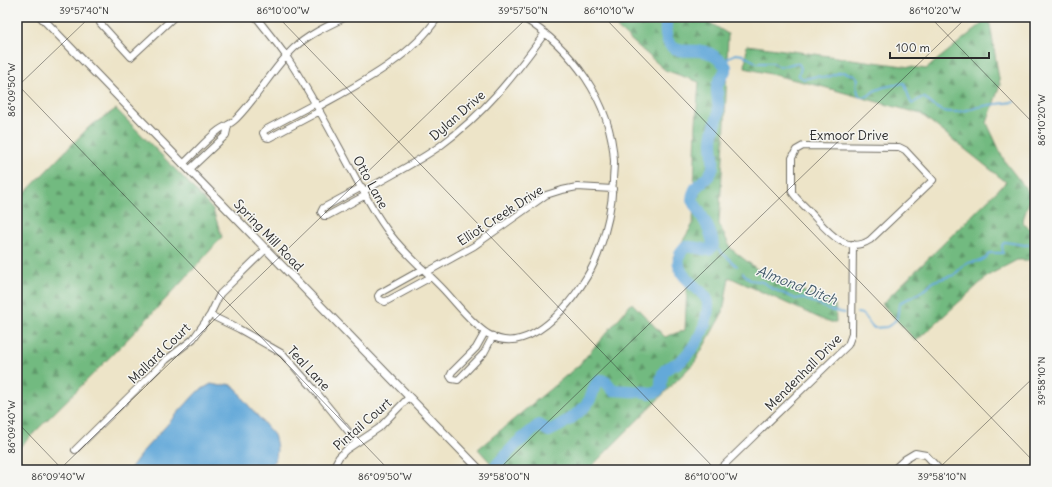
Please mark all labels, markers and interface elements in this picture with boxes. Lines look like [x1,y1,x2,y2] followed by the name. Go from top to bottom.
[59,4,109,17] text: 39°57'40"N
[257,4,310,17] text: 86°10'00"W
[498,4,548,17] text: 39°57'50"N
[584,4,634,17] text: 86°10'10"W
[909,4,961,17] text: 86°10'20"W
[890,34,989,60] scale bar
[896,40,930,55] text: 100 m
[5,63,18,117] text: 86°09'50"W
[426,87,489,144] street label: Dylan Drive
[1035,94,1048,146] text: 86°10'20"W
[809,127,889,144] street label: Exmoor Drive
[349,153,392,212] street label: Otto Lane
[454,181,546,249] street label: Elliot Creek Drive
[230,196,307,275] street label: Spring Mill Road
[754,261,841,309] water label: Almond Ditch
[125,319,194,387] street label: Mallard Court
[761,330,845,414] street label: Mendenhall Drive
[284,342,334,394] street label: Teal Lane
[1035,356,1048,406] text: 39°58'10"N
[330,394,395,454] street label: Pintail Court
[5,400,18,454] text: 86°09'40"W
[31,470,85,483] text: 86°09'40"W
[358,470,412,483] text: 86°09'50"W
[478,470,530,483] text: 39°58'00"N
[685,470,738,483] text: 86°10'00"W
[917,470,967,483] text: 39°58'10"N

